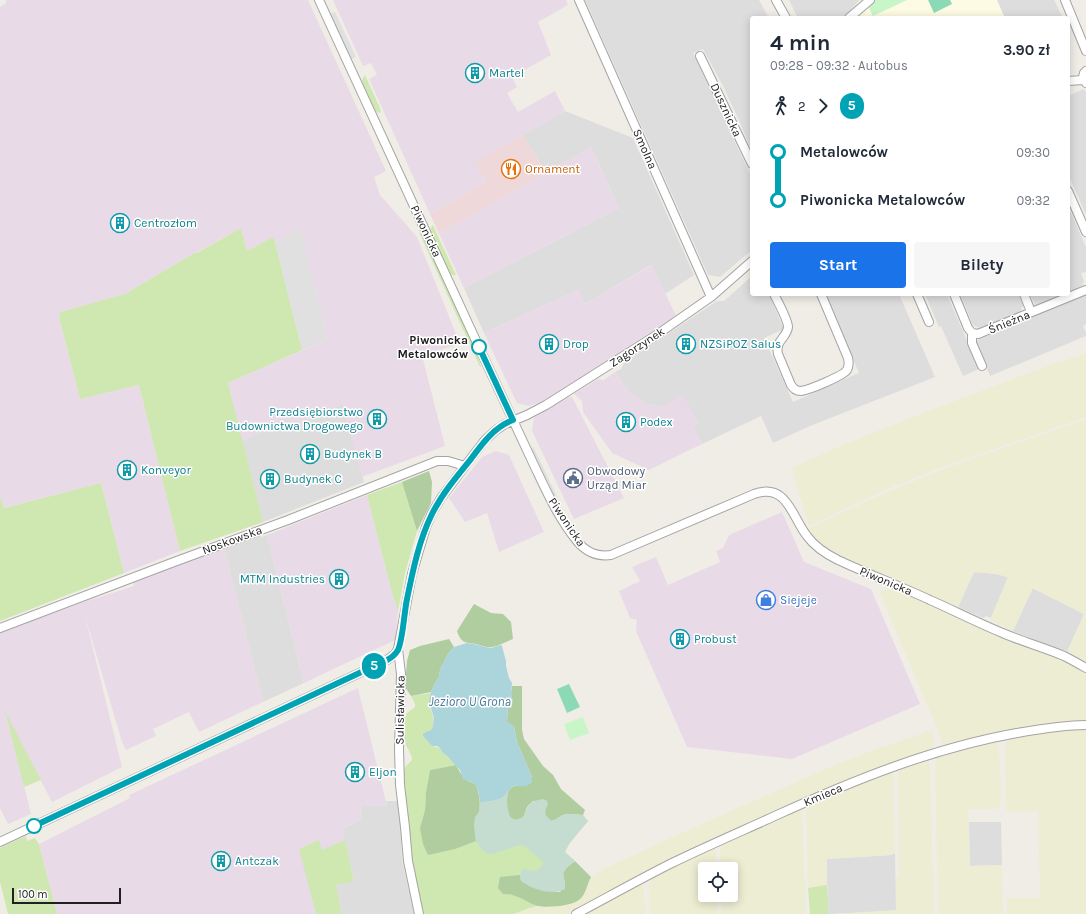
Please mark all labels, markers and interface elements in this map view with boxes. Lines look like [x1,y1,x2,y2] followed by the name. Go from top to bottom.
[770,30,830,56] text: 4 min
[1003,41,1050,59] text: 3.90 zł
[770,58,908,73] text: 09:28 – 09:32 · Autobus
[464,62,486,84] building icon: Martel
[489,66,524,80] place label: Martel
[707,81,745,139] street label: Dusznicka
[770,95,792,117] icon: walk
[812,95,834,117] icon: forward
[848,97,856,114] text: 5
[798,99,806,114] text: 2
[630,127,660,171] street label: Smolna
[800,143,888,161] text: Metalowców
[1016,145,1050,160] text: 09:30
[500,158,522,180] restaurant icon: Ornament
[525,162,581,176] place label: Ornament
[800,191,965,209] text: Piwonicka Metalowców
[1017,193,1050,208] text: 09:32
[408,203,444,259] street label: Piwonicka
[109,212,131,234] building icon: Centrozłom
[134,216,197,230] place label: Centrozłom
[770,242,906,288] button: Start
[914,242,1050,288] button: Bilety
[986,306,1032,337] street label: Śnieżna
[607,324,667,370] street label: Zagorzynek
[398,333,468,361] place label: Piwonicka Metalowców
[538,333,560,355] building icon: Drop
[675,333,697,355] building icon: NZSiPOZ Salus
[563,337,589,351] place label: Drop
[700,337,781,351] place label: NZSiPOZ Salus
[471,339,487,355] marker: Piwonicka Metalowców
[226,405,363,433] place label: Przedsiębiorstwo Budownictwa Drogowego
[366,408,388,430] building icon: Przedsiębiorstwo Budownictwa Drogowego
[615,411,637,433] building icon: Podex
[640,415,673,429] place label: Podex
[299,443,321,465] building icon: Budynek B
[324,447,382,461] place label: Budynek B
[116,459,138,481] building icon: Konveyor
[141,463,191,477] place label: Konveyor
[587,464,647,492] place label: Obwodowy Urząd Miar
[562,467,584,489] public building icon: Obwodowy Urząd Miar
[259,468,281,490] building icon: Budynek C
[284,472,342,486] place label: Budynek C
[546,495,588,549] street label: Piwonicka
[200,523,264,557] street label: Noskowska
[858,564,914,598] street label: Piwonicka
[328,568,350,590] building icon: MTM Industries
[240,572,325,586] place label: MTM Industries
[755,589,777,611] shop icon: Siejeje
[780,593,817,607] place label: Siejeje
[669,628,691,650] building icon: Probust
[694,632,737,646] place label: Probust
[361,653,387,679] line badge: 5
[370,657,378,674] text: 5
[392,675,408,745] street label: Sulisławicka
[429,694,512,709] water label: Jezioro U Grona
[344,761,366,783] building icon: Eljon
[369,765,397,779] place label: Eljon
[801,781,845,809] street label: Kmieca
[26,818,42,834] unlabelled marker
[210,850,232,872] building icon: Antczak
[235,854,279,868] place label: Antczak
[698,862,738,902] map controls
[698,862,738,902] button: locate
[12,886,121,905] scale bar
[18,888,48,901] text: 100 m

